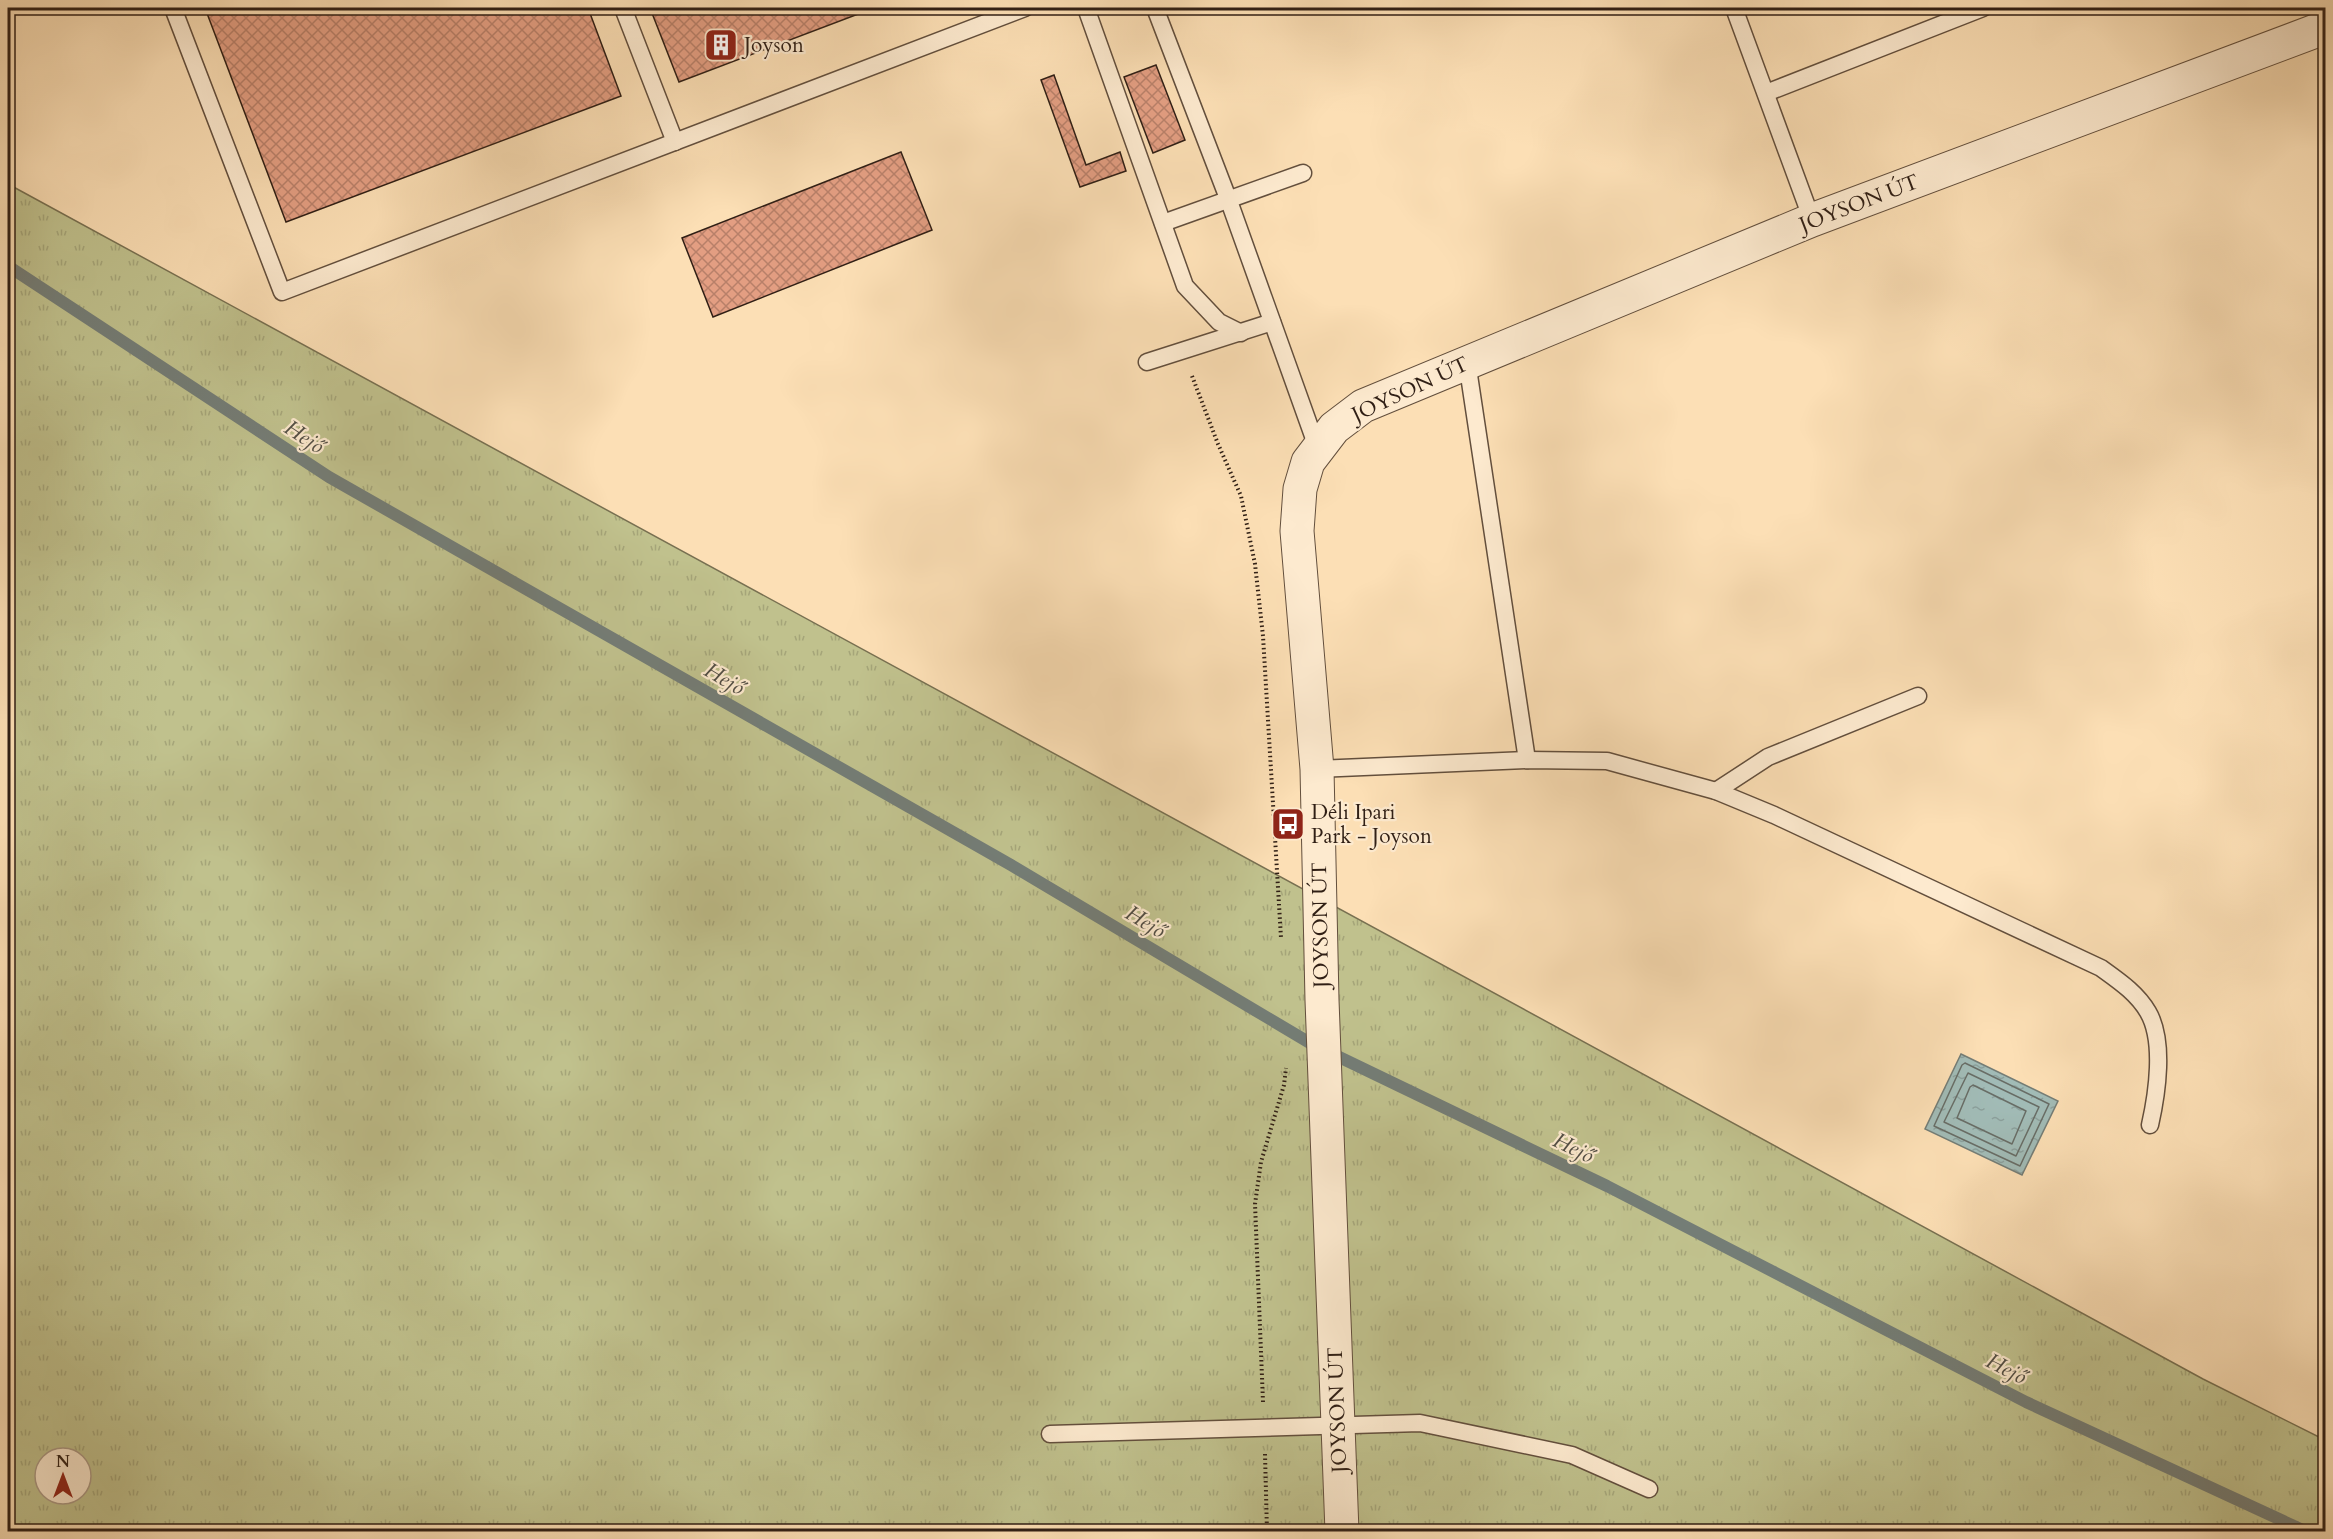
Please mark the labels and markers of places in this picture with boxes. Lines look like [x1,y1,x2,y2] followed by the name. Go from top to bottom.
[703,27,739,63] building icon: Joyson
[741,31,804,60] place label: Joyson
[1311,798,1432,851] place label: Déli Ipari Park - Joyson
[1270,806,1306,842] bus stop icon: Déli Ipari Park - Joyson

